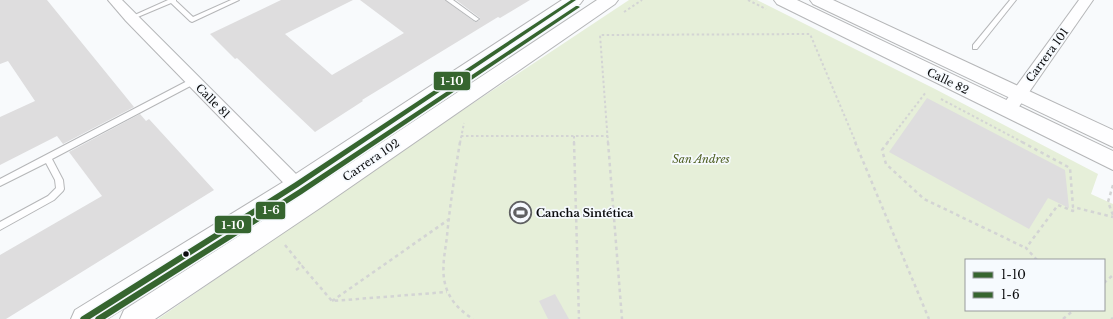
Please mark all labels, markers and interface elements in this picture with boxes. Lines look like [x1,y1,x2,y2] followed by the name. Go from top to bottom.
[1023,25,1071,85] street label: Carrera 101
[925,65,971,97] street label: Calle 82
[433,71,471,91] line badge: 1-10
[441,74,463,88] text: 1-10
[193,81,233,121] street label: Calle 81
[340,136,402,184] street label: Carrera 102
[672,152,730,166] park label: San Andres
[508,200,534,226] sports icon: Cancha Sintética
[255,201,286,220] line badge: 1-6
[262,203,280,217] text: 1-6
[536,206,634,220] place label: Cancha Sintética
[214,215,252,234] line badge: 1-10
[222,218,244,232] text: 1-10
[181,249,191,259] unlabelled marker
[965,259,1105,311] legend
[1001,267,1026,282] text: 1-10
[1001,287,1020,302] text: 1-6

